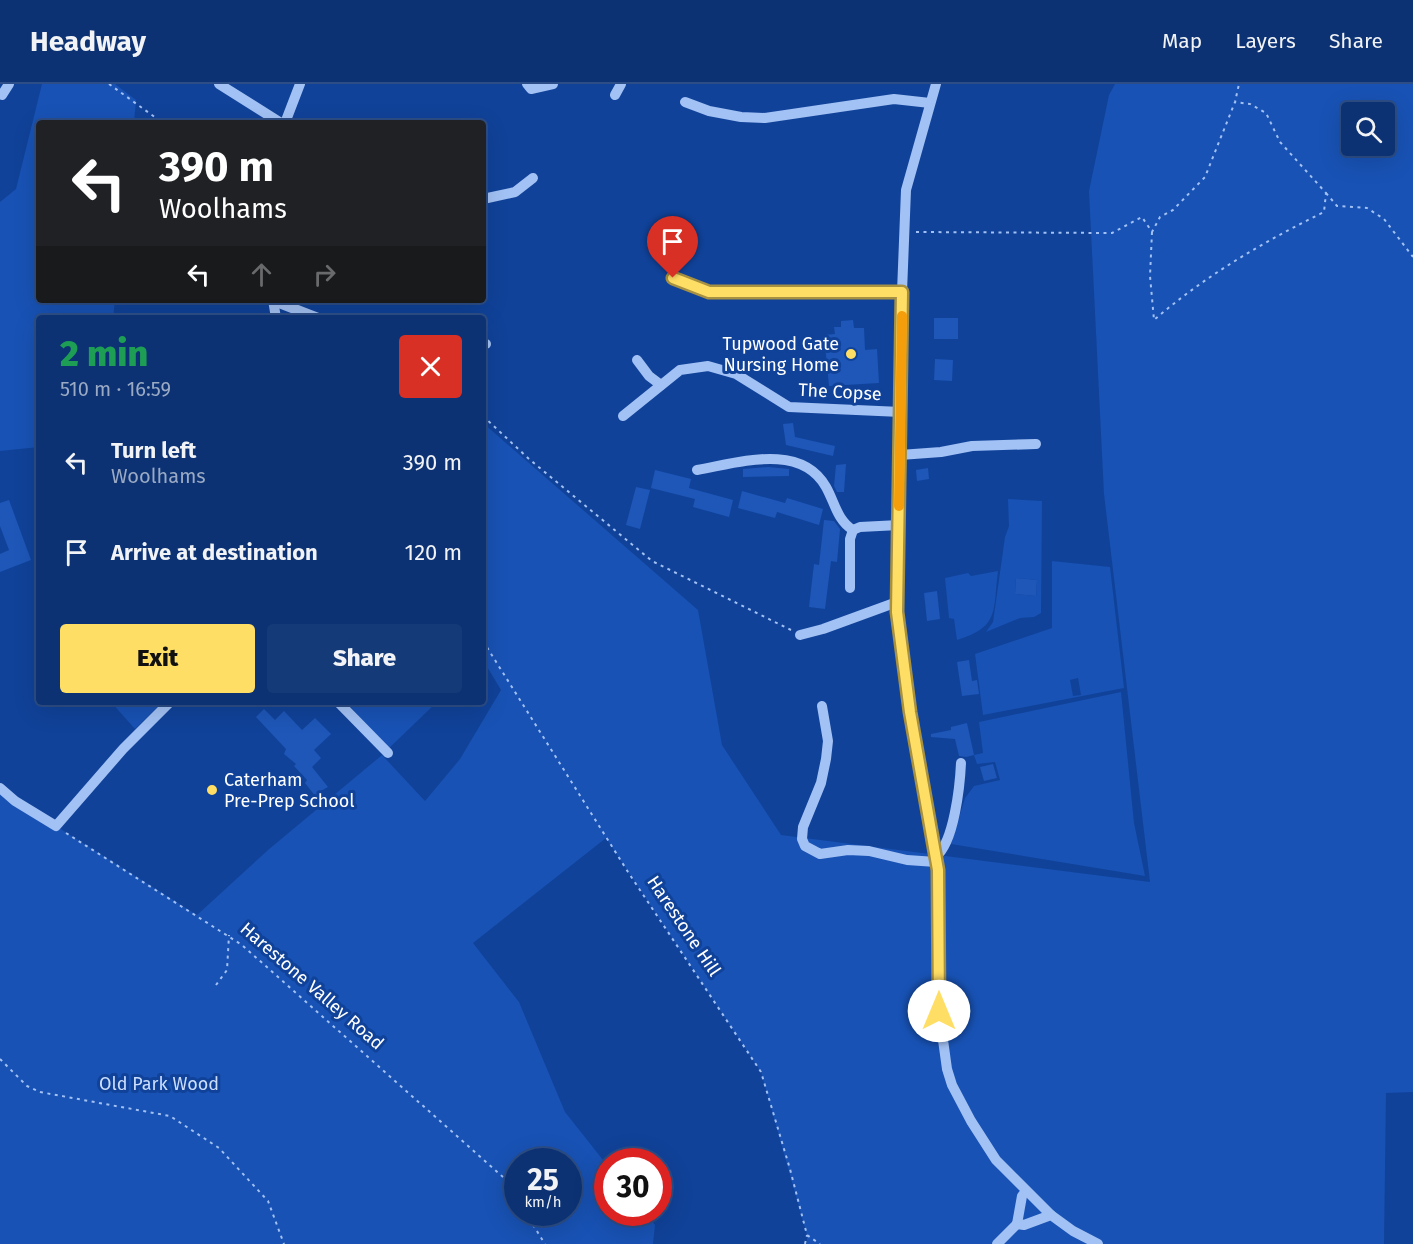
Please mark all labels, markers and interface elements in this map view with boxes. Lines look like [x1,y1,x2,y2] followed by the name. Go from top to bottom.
[30,25,146,58] text: Headway
[1162,28,1202,54] text: Map
[1235,28,1296,54] text: Layers
[1329,28,1383,54] text: Share
[1341,102,1395,156] map controls
[1341,102,1395,156] button: search
[159,142,274,192] text: 390 m
[60,144,138,222] icon: left
[159,193,287,225] text: Woolhams
[647,216,698,278] pin
[656,225,689,258] icon: arrive
[182,258,215,291] icon: left
[245,258,278,291] icon: ahead
[308,258,341,291] icon: right
[60,332,148,376] text: 2 min
[723,333,839,376] place label: Tupwood Gate Nursing Home
[399,335,462,398] button: close
[844,347,858,361] marker: Tupwood Gate Nursing Home
[60,377,171,401] text: 510 m · 16:59
[798,379,882,405] street label: The Copse
[111,437,196,464] text: Turn left
[60,446,93,479] icon: left
[403,449,462,476] text: 390 m
[111,464,206,488] text: Woolhams
[60,536,93,569] icon: arrive
[111,539,318,566] text: Arrive at destination
[405,539,462,566] text: 120 m
[60,624,255,693] button: Exit
[267,624,462,693] button: Share
[224,769,355,812] place label: Caterham Pre-Prep School
[205,783,219,797] marker: Caterham Pre-Prep School
[642,872,726,980] street label: Harestone Hill
[236,918,388,1054] street label: Harestone Valley Road
[907,979,971,1043] position arrow
[99,1073,219,1095] park label: Old Park Wood
[594,1148,672,1226] speed limit sign: 30
[527,1162,559,1198] text: 25
[524,1193,562,1211] text: km/h

